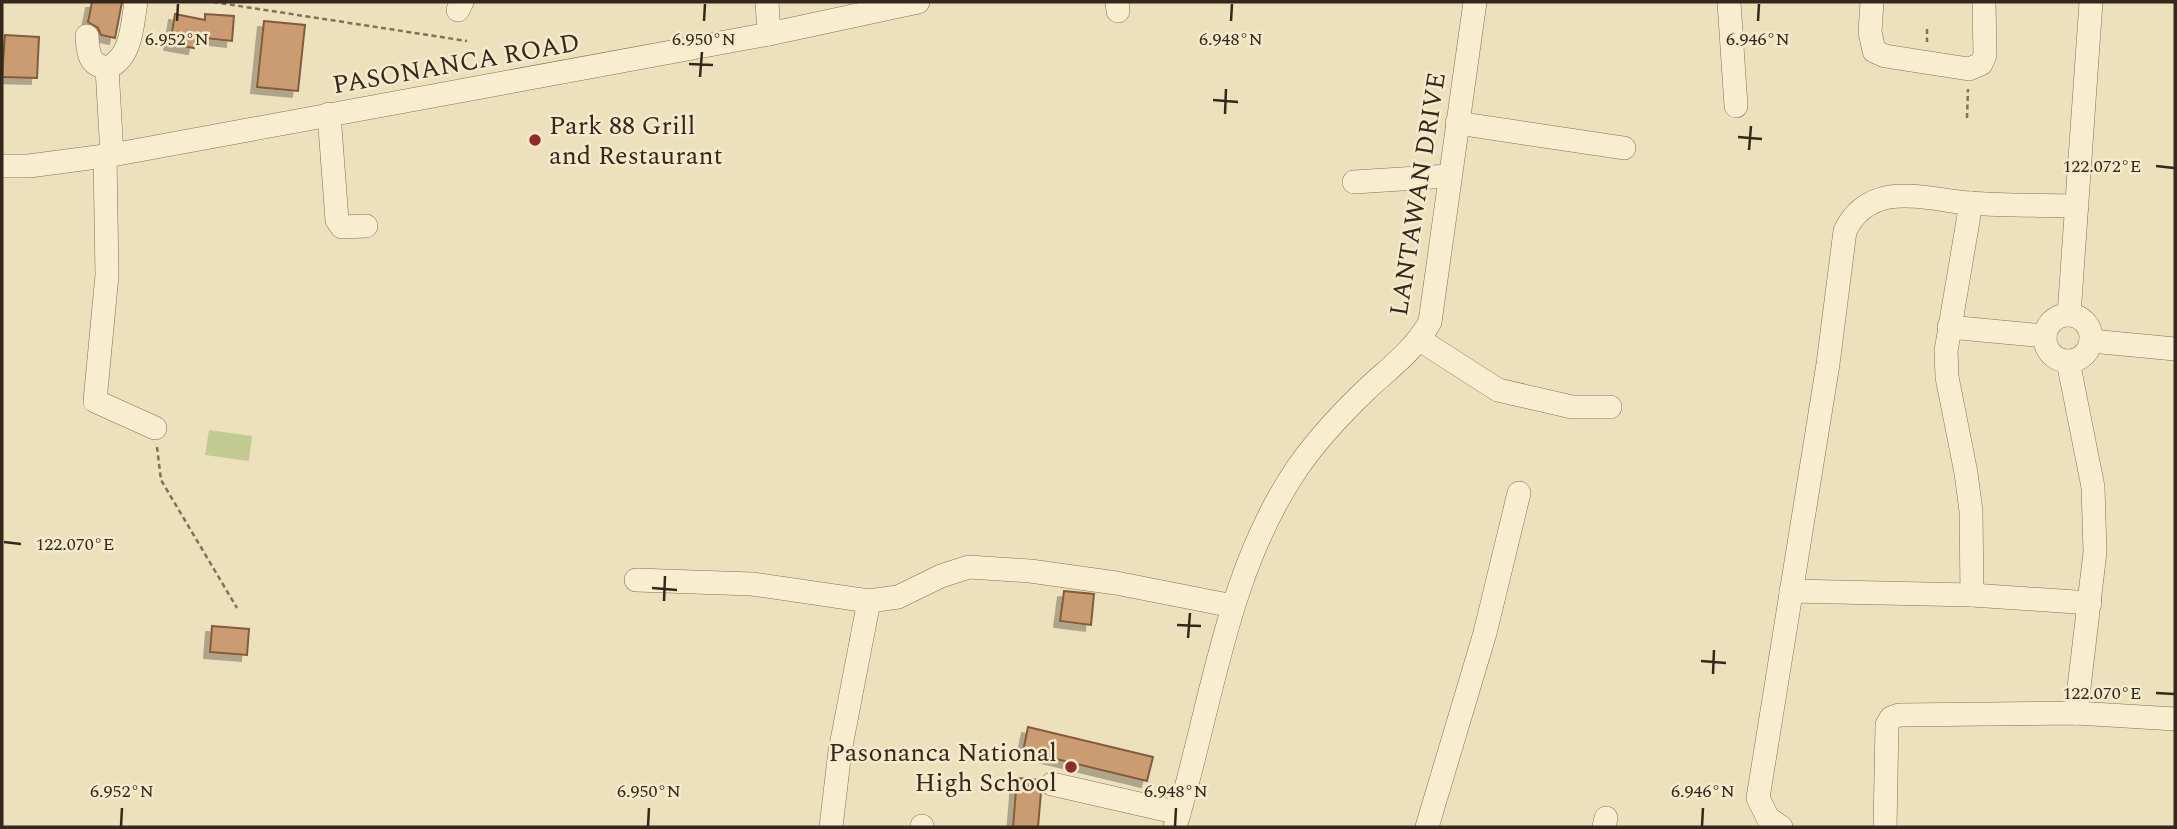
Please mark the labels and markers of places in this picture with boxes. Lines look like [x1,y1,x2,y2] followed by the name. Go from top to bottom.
[549,106,723,176] place label: Park 88 Grill and Restaurant
[527,132,543,148] marker: Park 88 Grill and Restaurant
[829,733,1057,803] place label: Pasonanca National High School
[1063,759,1079,775] marker: Pasonanca National High School

